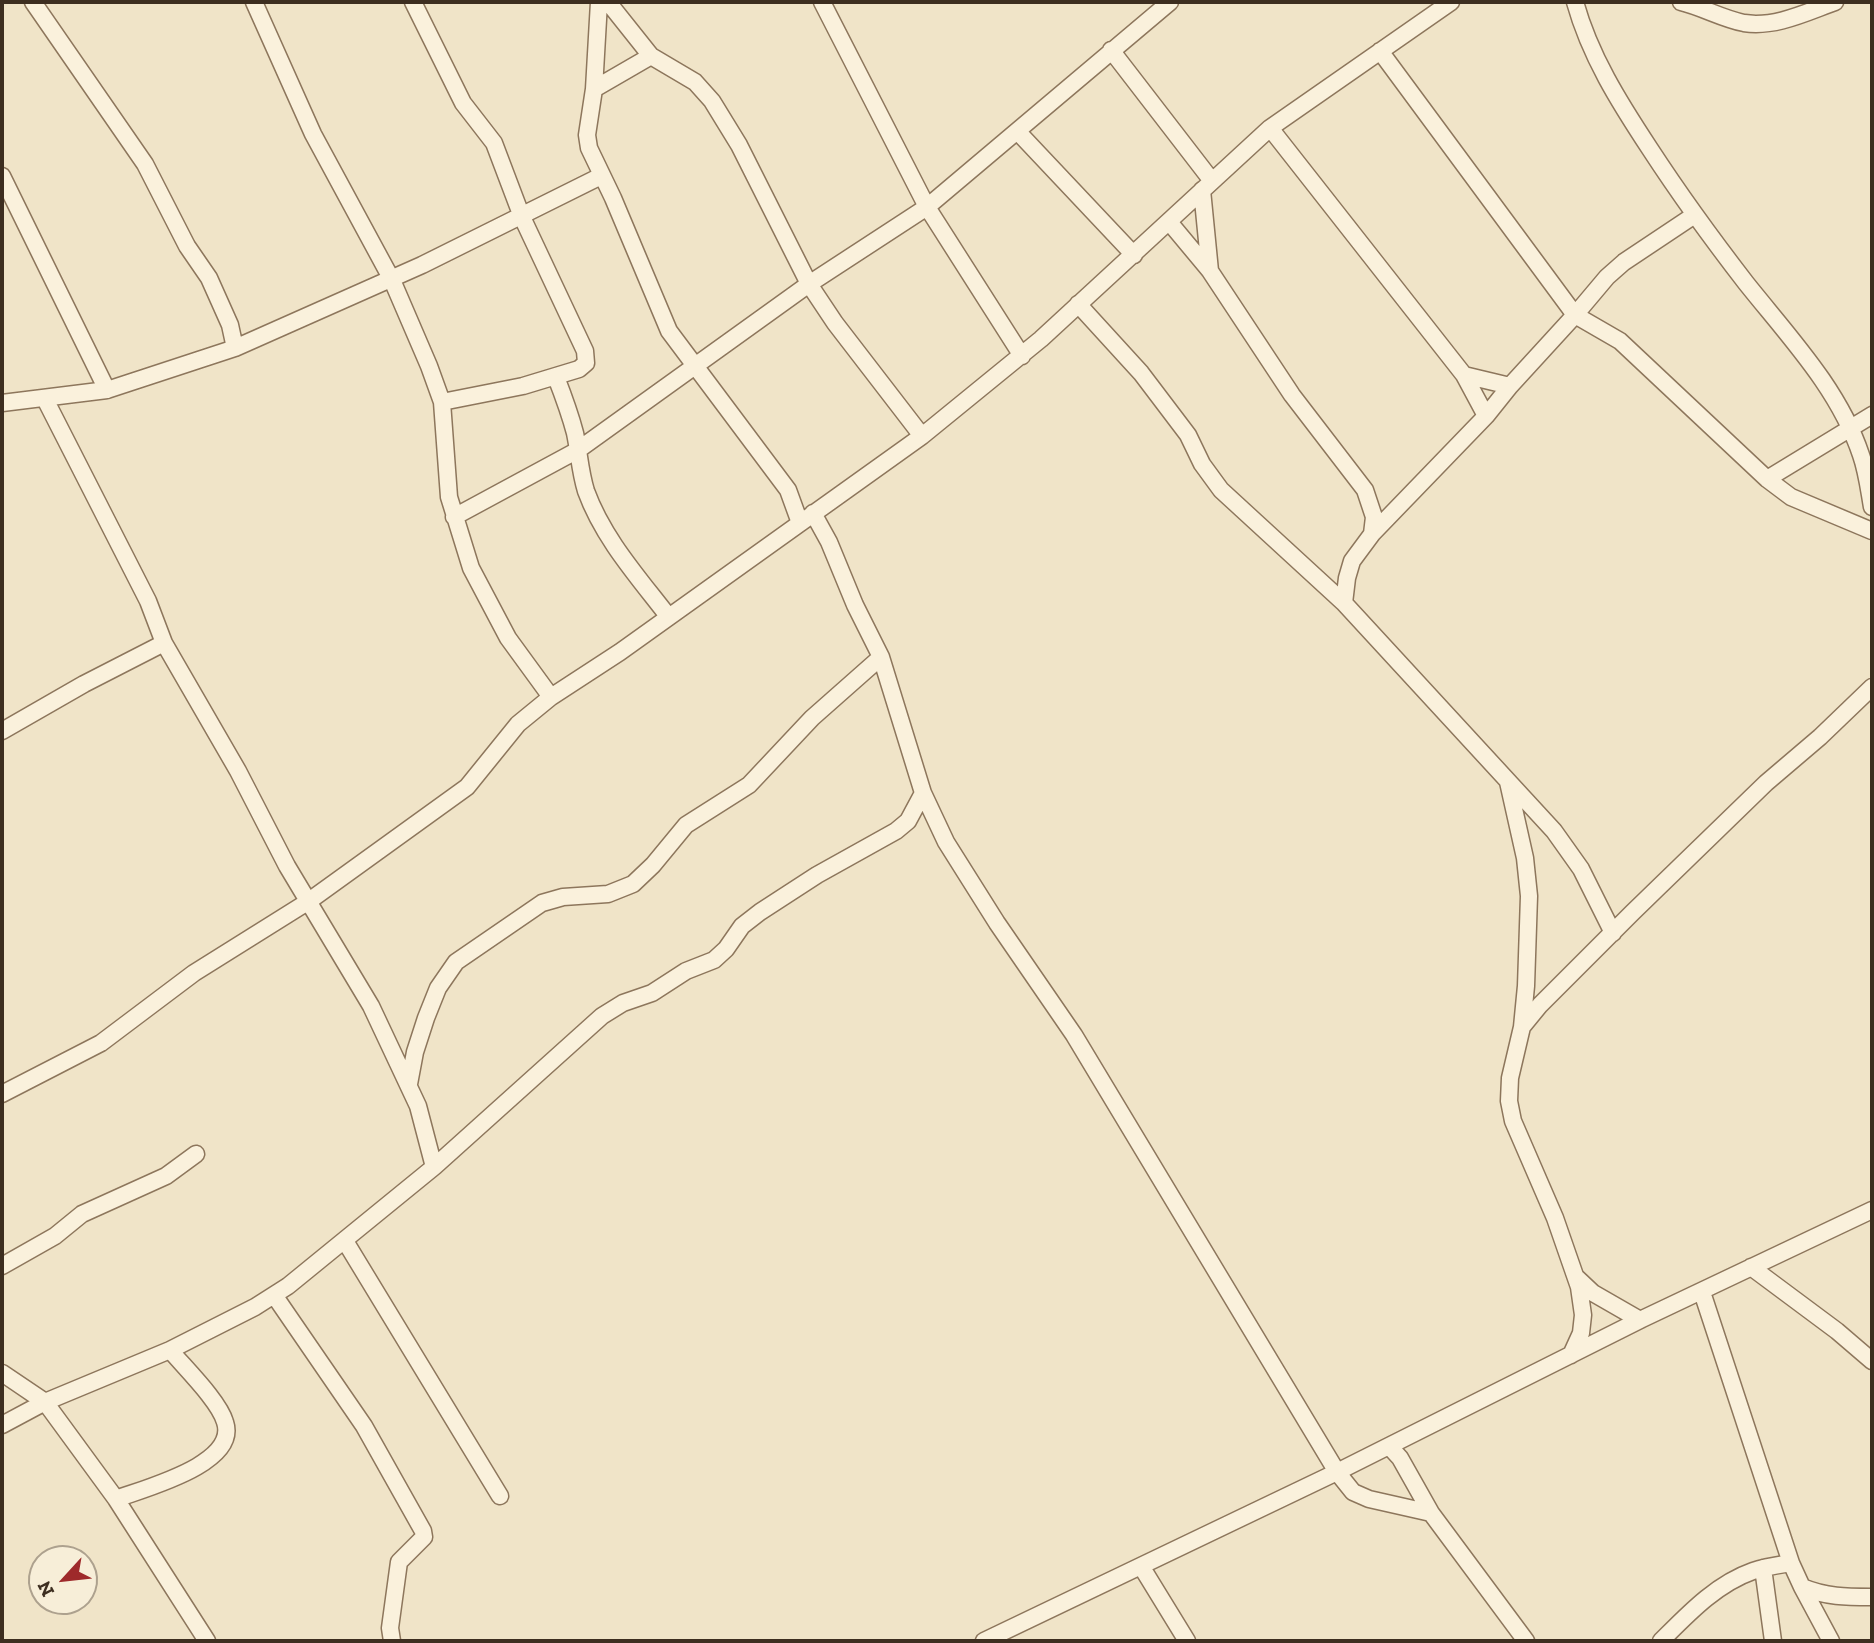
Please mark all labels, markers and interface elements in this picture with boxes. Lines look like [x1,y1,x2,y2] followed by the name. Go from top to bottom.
[28,1545,98,1615] north arrow
[32,1577,59,1601] text: N

